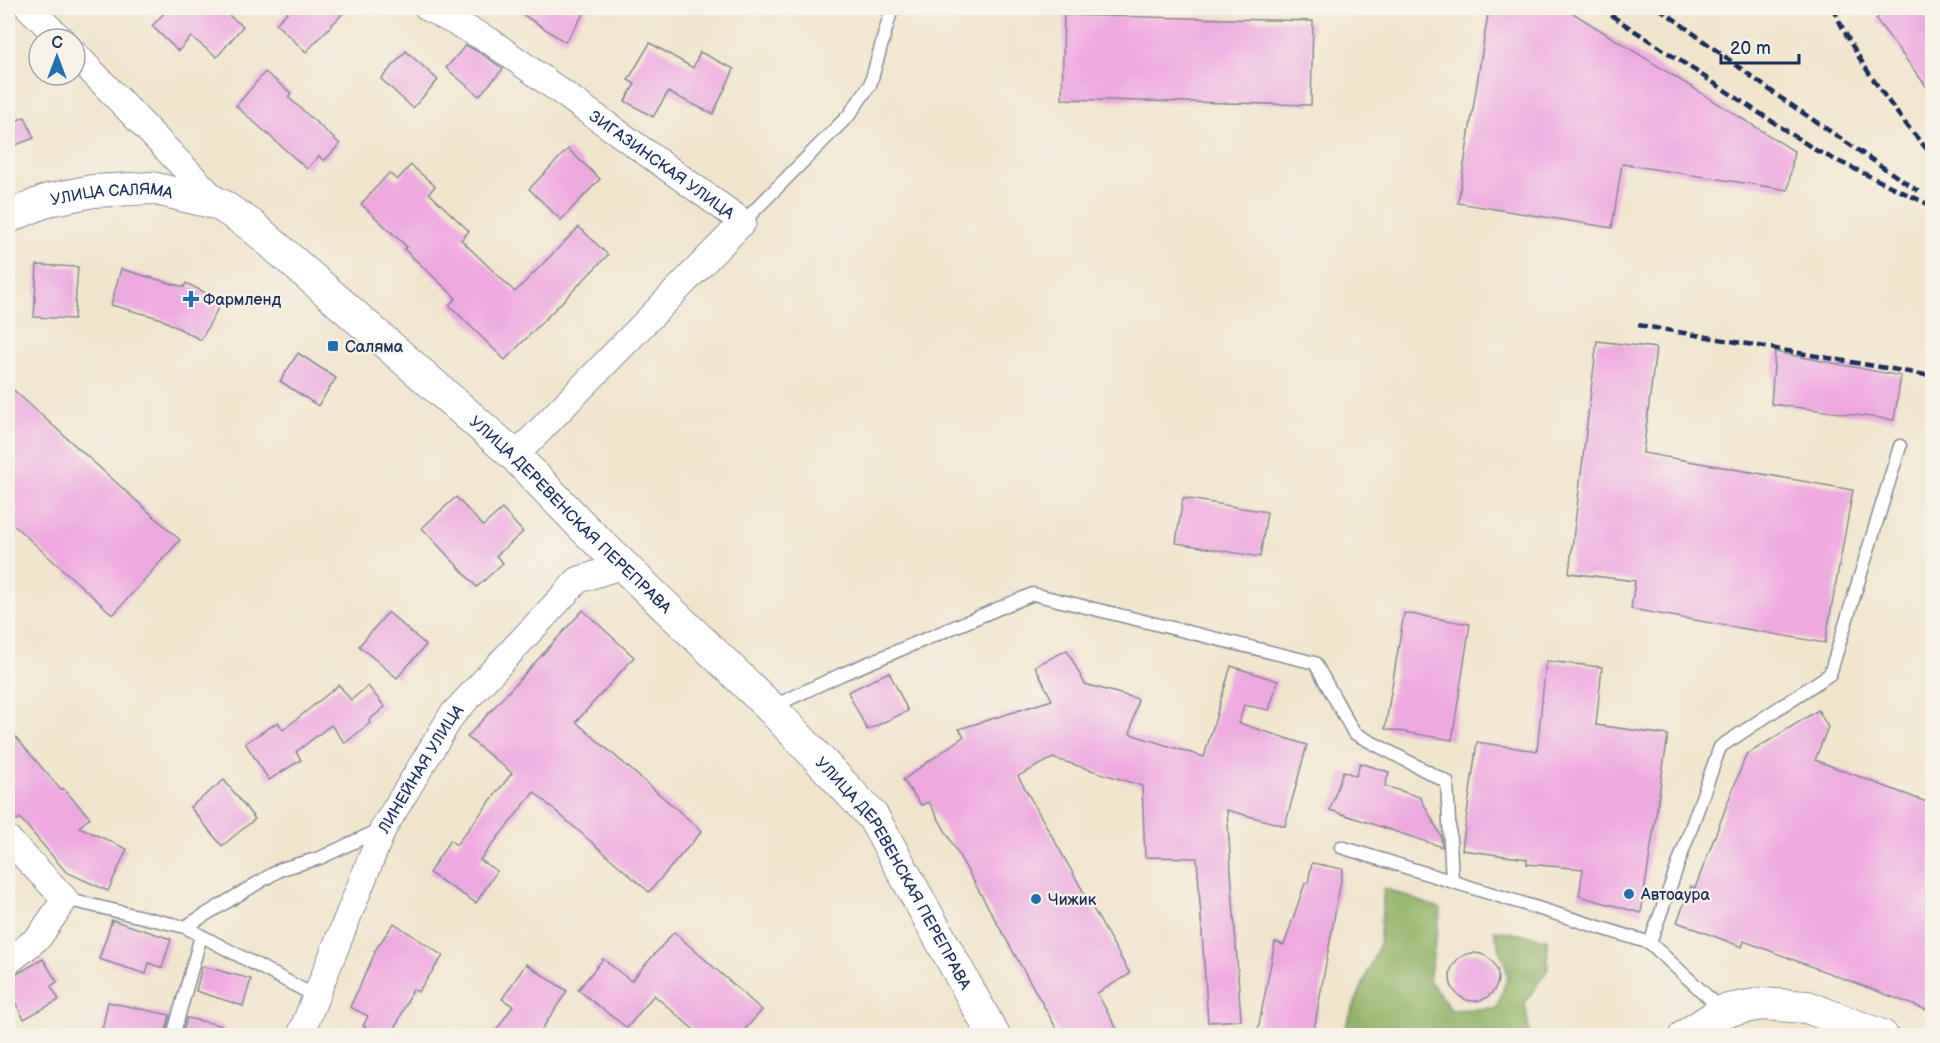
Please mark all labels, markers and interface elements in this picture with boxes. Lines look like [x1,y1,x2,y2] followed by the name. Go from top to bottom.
[27,27,87,87] north arrow
[1721,27,1799,65] scale bar
[51,34,63,53] text: С
[1730,38,1771,59] text: 20 m
[585,107,738,224] street label: ЗИГАЗИНСКАЯ УЛИЦА
[49,180,175,210] street label: УЛИЦА САЛЯМА
[203,291,281,310] place label: Фармленд
[184,292,198,306] marker: Фармленд
[345,338,404,357] place label: Саляма
[326,339,340,353] marker: Саляма
[465,413,675,618] street label: УЛИЦА ДЕРЕВЕНСКАЯ ПЕРЕПРАВА
[374,701,468,838] street label: ЛИНЕЙНАЯ УЛИЦА
[811,754,975,994] street label: УЛИЦА ДЕРЕВЕНСКАЯ ПЕРЕПРАВА
[1640,886,1710,905] place label: Автоаура
[1622,887,1636,901] marker: Автоаура
[1048,891,1097,910] place label: Чижик
[1029,892,1043,906] marker: Чижик

